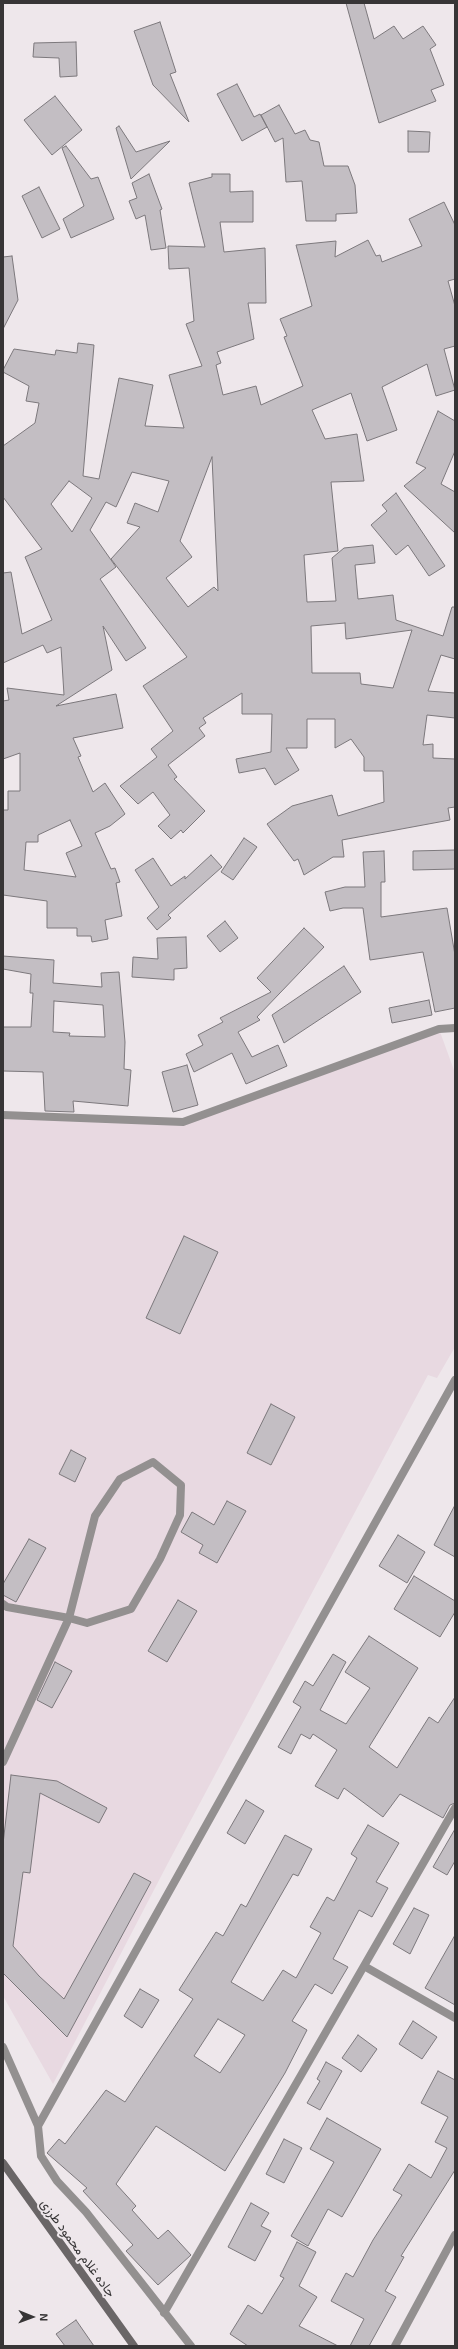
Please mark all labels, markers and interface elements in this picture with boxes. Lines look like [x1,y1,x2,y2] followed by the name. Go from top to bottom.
[37,2196,119,2300] street label: جاده غلام‌ محمود طرزی
[12,2297,52,2337] north arrow
[38,2313,51,2321] text: N

